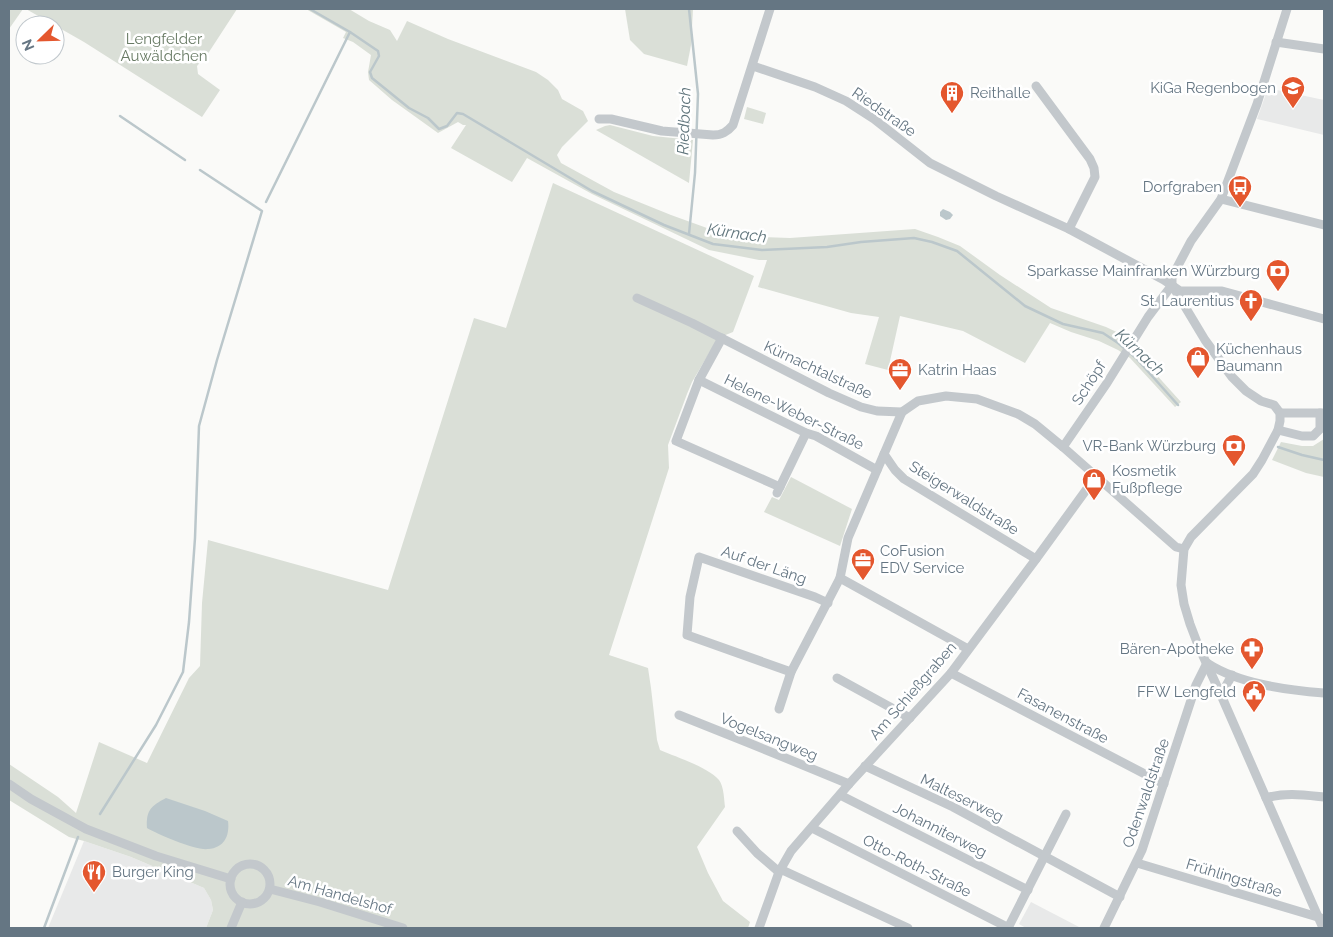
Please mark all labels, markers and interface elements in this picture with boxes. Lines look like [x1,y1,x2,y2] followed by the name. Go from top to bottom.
[15,15,65,65] north arrow
[121,30,208,65] park label: Lengfelder Auwäldchen
[19,37,37,53] text: N
[1280,75,1306,109] school or university icon: KiGa Regenbogen
[1150,79,1276,97] place label: KiGa Regenbogen
[939,80,965,114] building icon: Reithalle
[849,83,920,141] street label: Riedstraße
[970,84,1031,102] place label: Reithalle
[673,87,695,155] water label: Riedbach
[1227,174,1253,208] bus stop icon: Dorfgraben
[1143,178,1222,196] place label: Dorfgraben
[706,219,768,247] water label: Kürnach
[1265,258,1291,292] bank icon: Sparkasse Mainfranken Würzburg
[1027,262,1260,280] place label: Sparkasse Mainfranken Würzburg
[1238,288,1264,322] church icon: St. Laurentius
[1141,292,1234,310] place label: St. Laurentius
[1112,325,1168,379] water label: Kürnach
[761,337,875,403] street label: Kürnachtalstraße
[1216,340,1302,375] place label: Küchenhaus Baumann
[1185,345,1211,379] shop icon: Küchenhaus Baumann
[887,357,913,391] office icon: Katrin Haas
[1068,357,1110,408] street label: Schöpf
[918,361,996,379] place label: Katrin Haas
[721,370,867,454] street label: Helene-Weber-Straße
[1221,433,1247,467] bank icon: VR-Bank Würzburg
[1082,437,1216,455] place label: VR-Bank Würzburg
[906,457,1022,539] street label: Steigerwaldstraße
[1112,462,1182,497] place label: Kosmetik Fußpflege
[1081,467,1107,501] shop icon: Kosmetik Fußpflege
[719,542,809,588] street label: Auf der Läng
[880,542,965,577] place label: CoFusion EDV Service
[850,547,876,581] office icon: CoFusion EDV Service
[1239,636,1265,670] pharmacy icon: Bären-Apotheke
[866,638,960,744] street label: Am Schießgraben
[1120,640,1234,658] place label: Bären-Apotheke
[1241,679,1267,713] public building icon: FFW Lengfeld
[1137,683,1236,701] place label: FFW Lengfeld
[1014,684,1112,748] street label: Fasanenstraße
[718,709,820,765] street label: Vogelsangweg
[1119,736,1173,850] street label: Odenwaldstraße
[917,770,1007,826] street label: Malteserweg
[890,799,990,861] street label: Johanniterweg
[860,831,974,901] street label: Otto-Roth-Straße
[1184,855,1284,901] street label: Frühlingstraße
[81,859,107,893] restaurant icon: Burger King
[112,863,194,881] place label: Burger King
[286,872,395,919] street label: Am Handelshof

